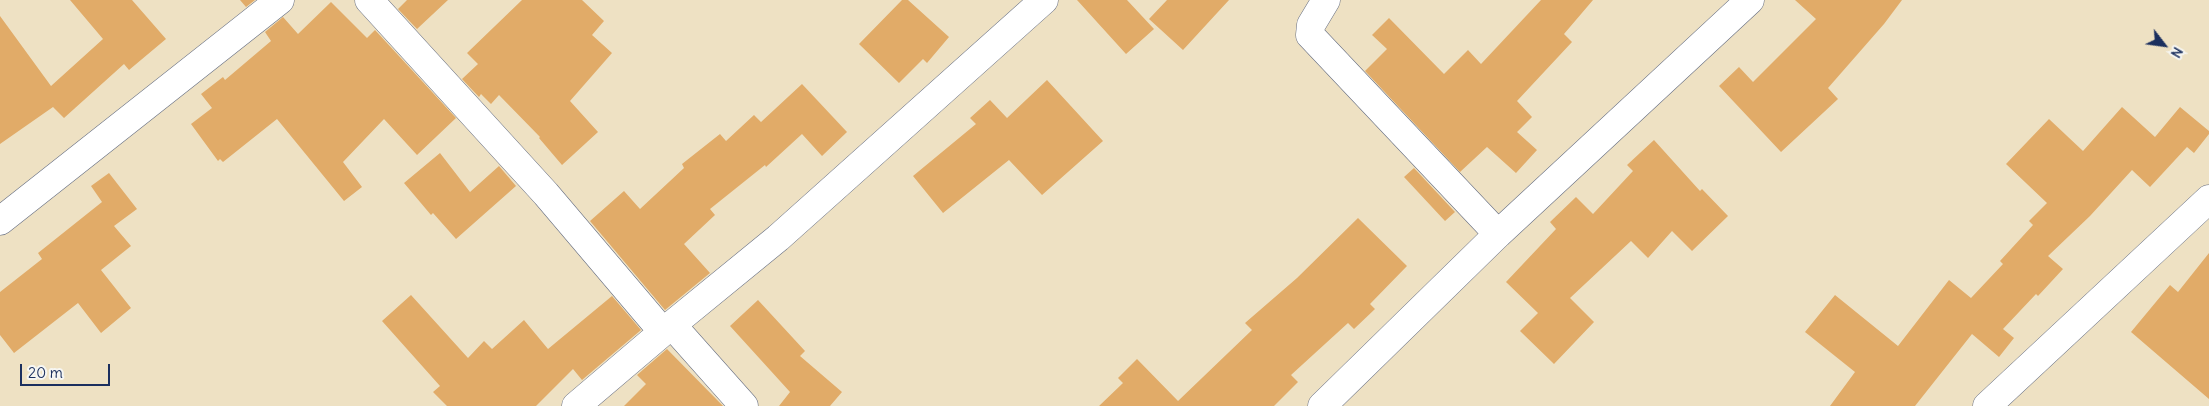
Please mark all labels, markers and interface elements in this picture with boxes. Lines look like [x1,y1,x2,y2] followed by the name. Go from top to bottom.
[2139,20,2189,70] north arrow
[2167,44,2187,61] text: N
[22,354,112,386] scale bar
[28,363,63,382] text: 20 m

